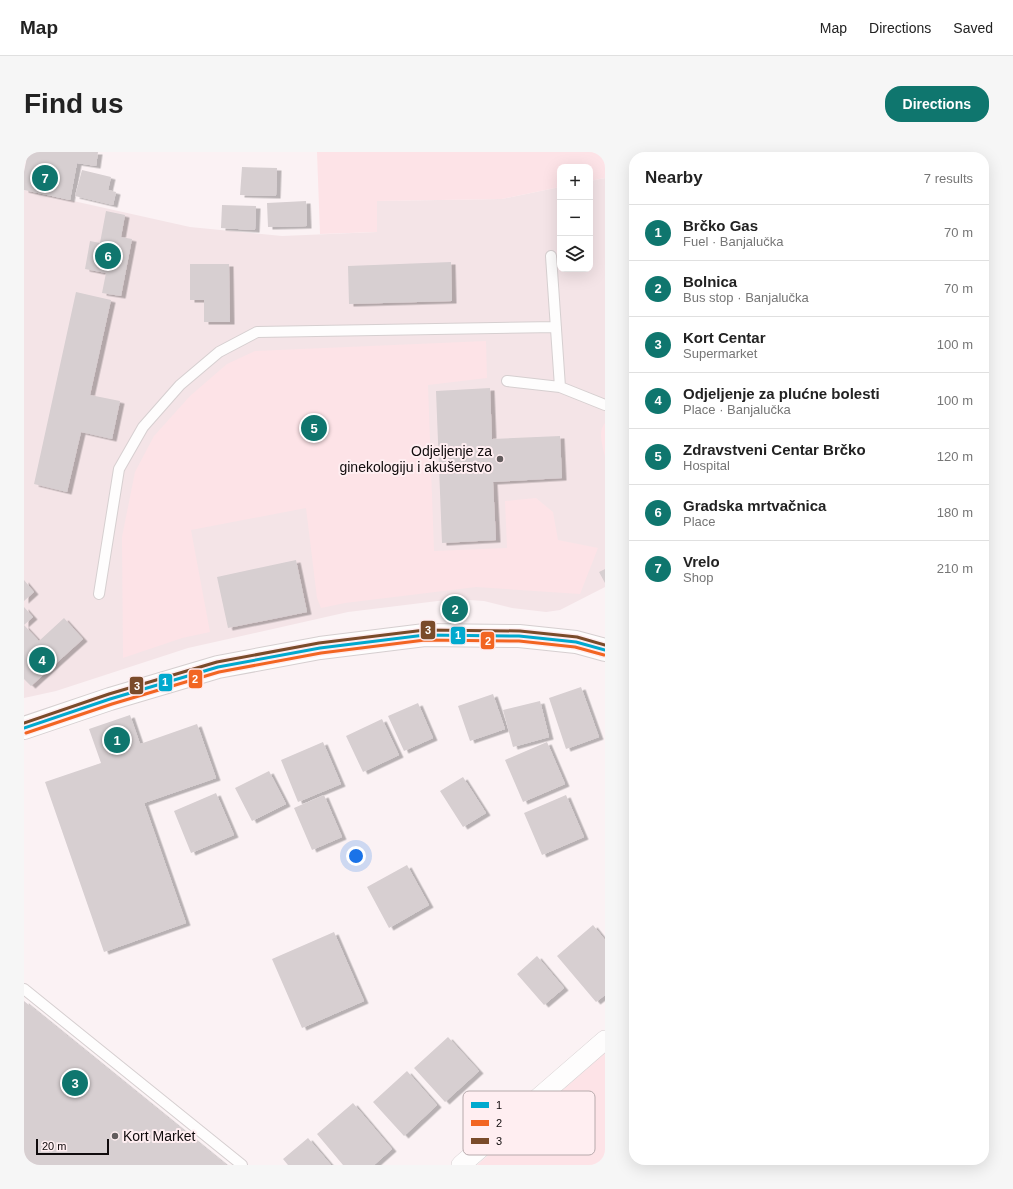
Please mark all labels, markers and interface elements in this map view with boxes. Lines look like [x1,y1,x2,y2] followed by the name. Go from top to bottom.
[20,17,58,38] text: Map
[820,20,847,36] text: Map
[869,20,931,36] text: Directions
[953,20,993,36] text: Saved
[885,86,989,122] button: Directions
[24,88,124,119] text: Find us
[32,163,58,193] pin: 7
[557,164,593,272] map controls
[557,164,593,200] button: +
[645,168,703,187] text: Nearby
[924,171,973,186] text: 7 results
[557,200,593,236] button: −
[683,217,758,234] text: Brčko Gas
[654,225,662,240] text: 1
[944,225,973,240] text: 70 m
[683,234,783,249] text: Fuel · Banjalučka
[557,236,593,272] button: layers
[95,241,121,271] pin: 6
[683,273,737,290] text: Bolnica
[654,281,662,296] text: 2
[944,281,973,296] text: 70 m
[683,290,809,305] text: Bus stop · Banjalučka
[683,329,766,346] text: Kort Centar
[654,337,662,352] text: 3
[937,337,973,352] text: 100 m
[683,346,757,361] text: Supermarket
[683,385,880,402] text: Odjeljenje za plućne bolesti
[654,393,662,408] text: 4
[937,393,973,408] text: 100 m
[683,402,791,417] text: Place · Banjalučka
[301,413,327,443] pin: 5
[683,441,866,458] text: Zdravstveni Centar Brčko
[339,443,492,475] place label: Odjeljenje za ginekologiju i akušerstvo
[654,449,662,464] text: 5
[937,449,973,464] text: 120 m
[495,454,505,464] marker: Odjeljenje za ginekologiju i akušerstvo
[683,458,730,473] text: Hospital
[683,497,826,514] text: Gradska mrtvačnica
[654,505,662,520] text: 6
[937,505,973,520] text: 180 m
[683,514,716,529] text: Place
[683,553,720,570] text: Vrelo
[654,561,662,576] text: 7
[937,561,973,576] text: 210 m
[683,570,713,585] text: Shop
[442,594,468,624] pin: 2
[420,620,436,640] line badge: 3
[425,624,431,636] text: 3
[450,626,466,645] line badge: 1
[455,629,461,641] text: 1
[480,631,495,650] line badge: 2
[485,635,491,647] text: 2
[29,645,55,675] pin: 4
[188,669,203,689] line badge: 2
[158,673,173,692] line badge: 1
[192,673,198,685] text: 2
[129,676,144,695] line badge: 3
[162,676,168,688] text: 1
[134,680,140,692] text: 3
[104,725,130,755] pin: 1
[346,846,366,866] your location
[62,1068,88,1098] pin: 3
[463,1091,595,1155] legend
[496,1099,502,1111] text: 1
[496,1117,502,1129] text: 2
[123,1128,195,1144] place label: Kort Market
[110,1131,120,1141] marker: Kort Market
[496,1135,502,1147] text: 3
[36,1137,109,1156] scale bar
[42,1140,66,1152] text: 20 m

